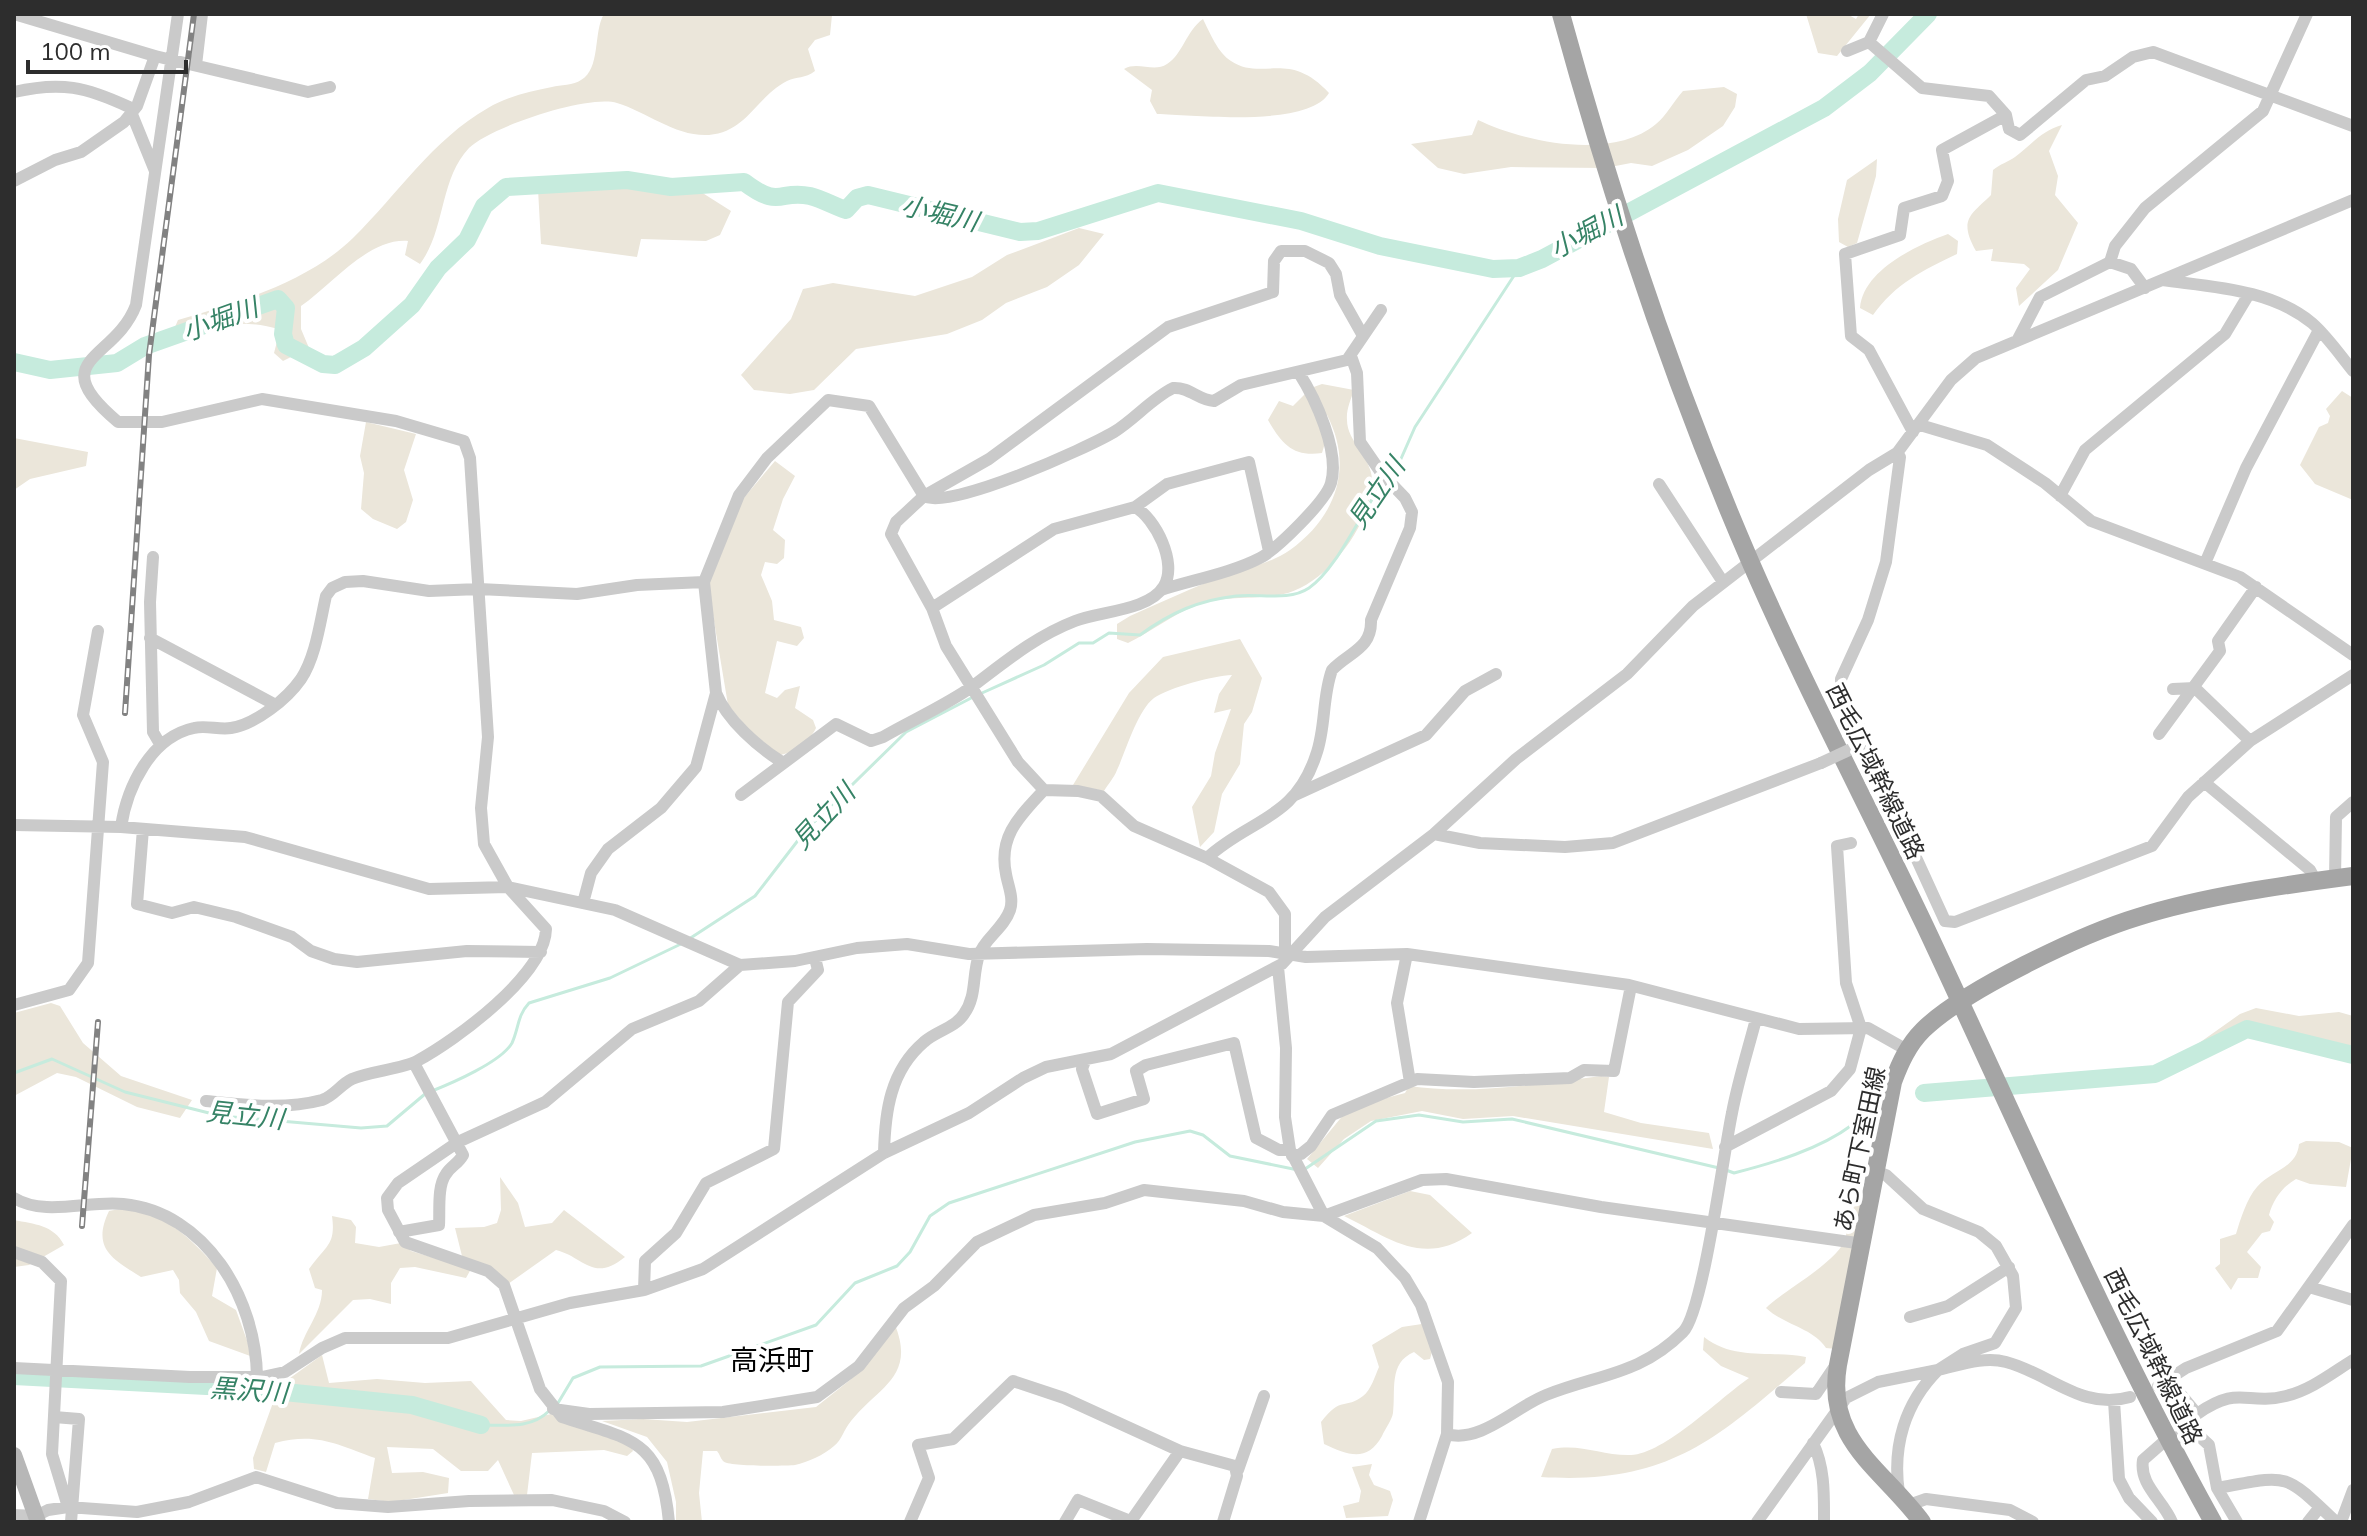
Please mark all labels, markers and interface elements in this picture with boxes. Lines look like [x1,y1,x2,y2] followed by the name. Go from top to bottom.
[28,24,186,74] scale bar
[40,36,111,66] text: 100 m
[898,188,985,239] water label: 小堀川
[1544,198,1631,265] water label: 小堀川
[178,289,265,348] water label: 小堀川
[1341,449,1413,535] water label: 見立川
[1820,678,1932,864] street label: 西毛広域幹線道路
[784,774,864,856] water label: 見立川
[1827,1064,1891,1234] street label: あら町下室田線
[204,1095,288,1136] water label: 見立川
[2098,1263,2210,1449] street label: 西毛広域幹線道路
[730,1342,814,1377] district label: 高浜町
[209,1371,292,1409] water label: 黒沢川

